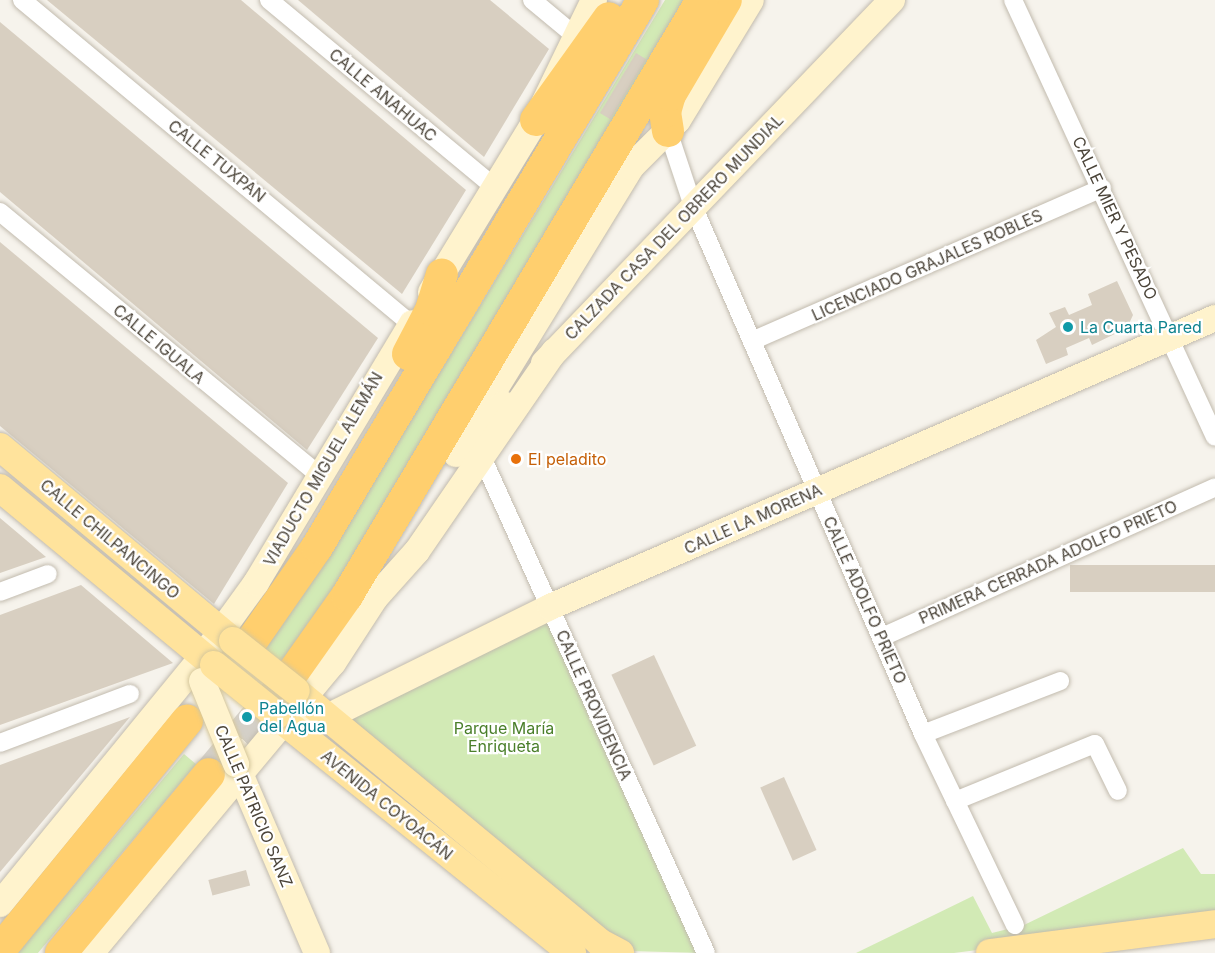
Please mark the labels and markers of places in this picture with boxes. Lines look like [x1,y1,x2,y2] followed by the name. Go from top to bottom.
[1080,317,1202,337] place label: La Cuarta Pared
[1061,320,1075,334] marker: La Cuarta Pared
[528,449,606,469] place label: El peladito
[509,452,523,466] marker: El peladito
[259,698,326,736] place label: Pabellón del Agua
[240,710,254,724] marker: Pabellón del Agua

